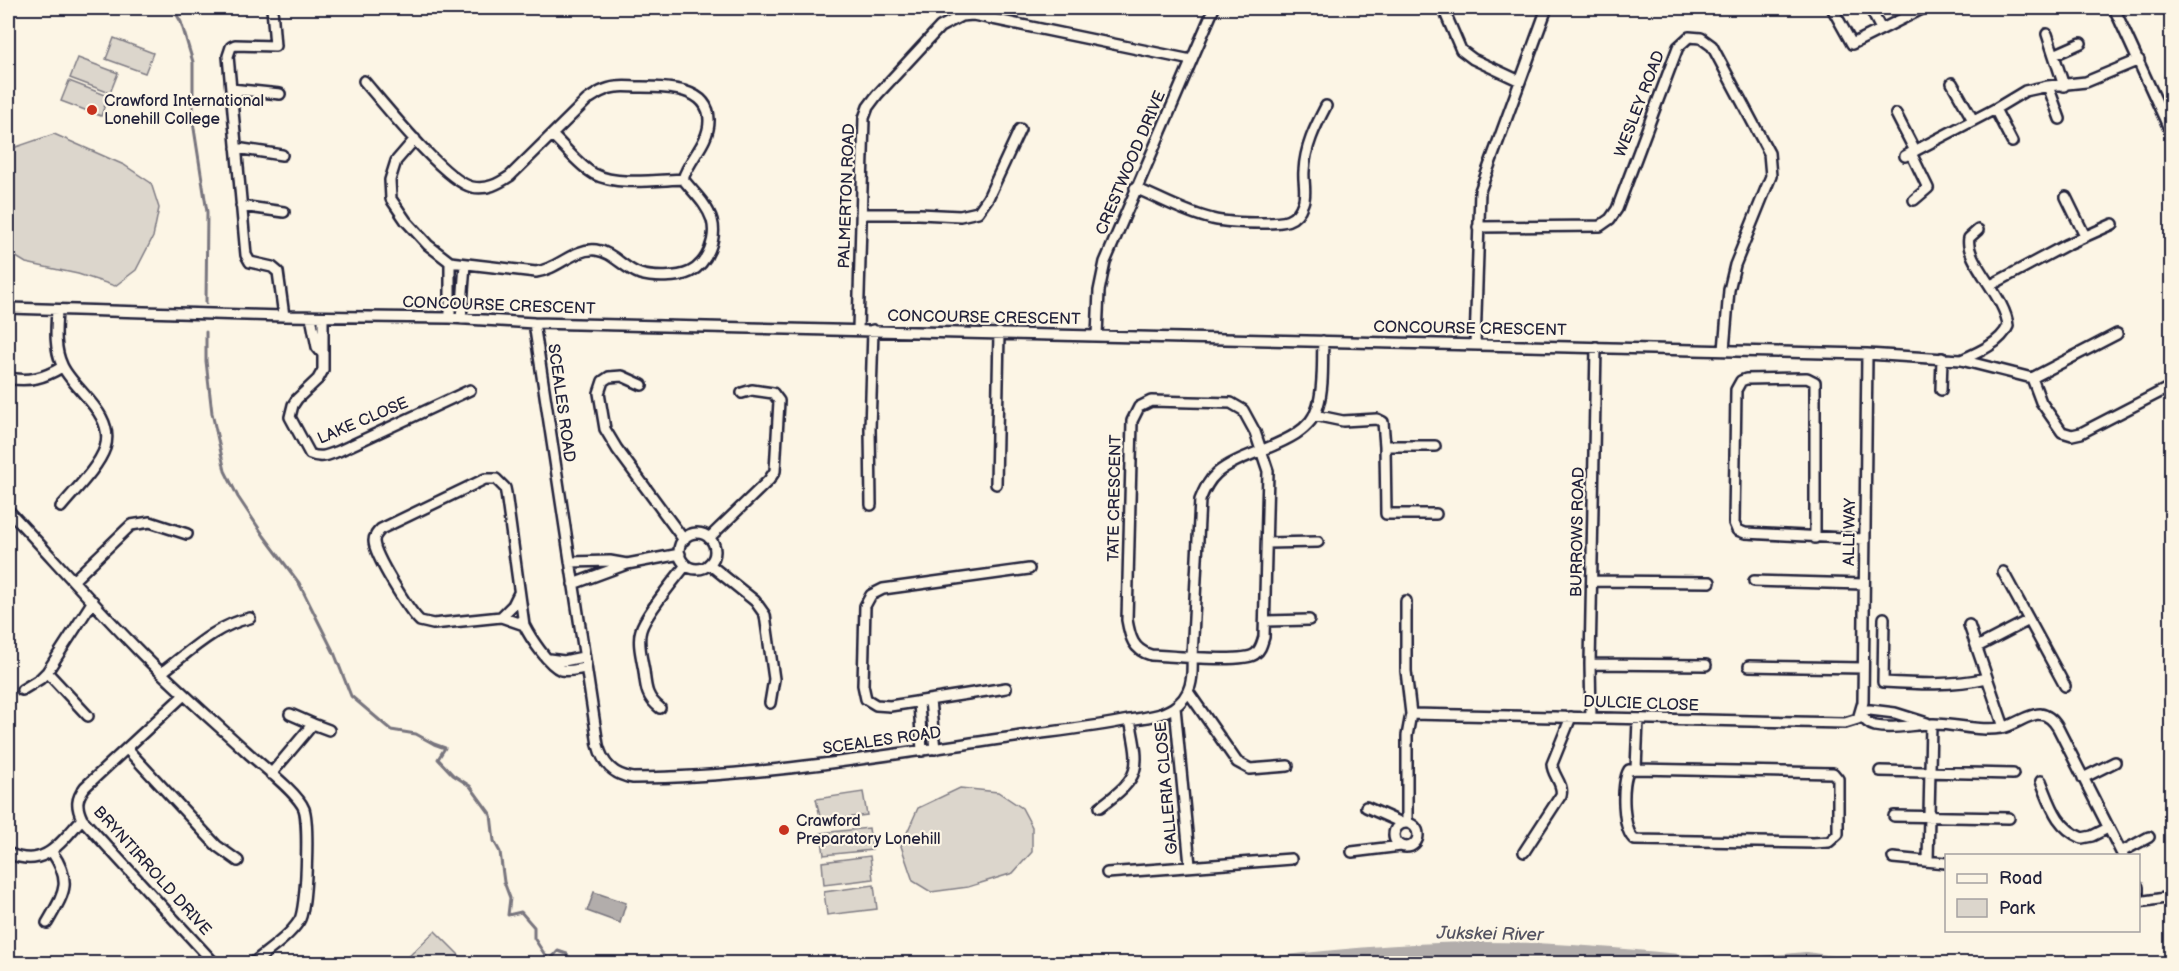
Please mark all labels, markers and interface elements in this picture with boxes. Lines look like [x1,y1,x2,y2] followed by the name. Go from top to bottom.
[1611,48,1669,160] street label: WESLEY ROAD
[1092,88,1170,238] street label: CRESTWOOD DRIVE
[104,92,264,129] place label: Crawford International Lonehill College
[85,103,99,117] marker: Crawford International Lonehill College
[835,123,859,269] street label: PALMERTON ROAD
[402,293,596,319] street label: CONCOURSE CRESCENT
[887,307,1081,329] street label: CONCOURSE CRESCENT
[1373,318,1567,340] street label: CONCOURSE CRESCENT
[543,342,579,464] street label: SCEALES ROAD
[315,393,411,449] street label: LAKE CLOSE
[1104,434,1126,562] street label: TATE CRESCENT
[1567,467,1589,597] street label: BURROWS ROAD
[1840,497,1860,566] street label: ALLI WAY
[1583,692,1699,716] street label: DULCIE CLOSE
[1152,721,1182,855] street label: GALLERIA CLOSE
[821,723,943,759] street label: SCEALES ROAD
[89,803,215,939] street label: BRYNTIRROLD DRIVE
[796,812,941,849] place label: Crawford Preparatory Lonehill
[777,823,791,837] marker: Crawford Preparatory Lonehill
[1945,854,2140,932] legend
[1999,868,2043,889] text: Road
[1999,898,2035,919] text: Park
[1435,923,1545,945] water label: Jukskei River

